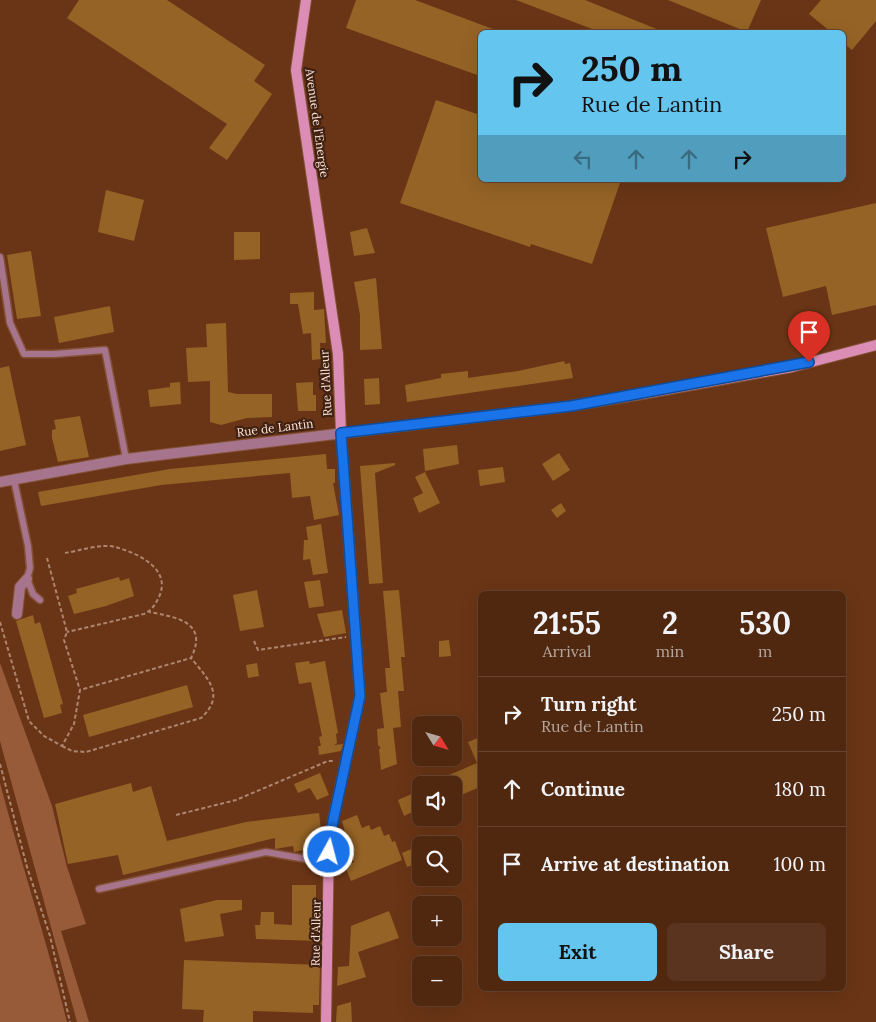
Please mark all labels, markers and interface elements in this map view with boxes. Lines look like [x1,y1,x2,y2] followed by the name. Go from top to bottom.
[581,46,682,91] text: 250 m
[498,50,563,115] icon: right
[302,67,333,179] street label: Avenue de l'Energie
[581,90,722,118] text: Rue de Lantin
[569,145,597,173] icon: left
[622,145,650,173] icon: ahead
[675,145,703,173] icon: ahead
[728,145,756,173] icon: right
[788,311,830,362] pin
[795,318,823,346] icon: arrive
[316,349,335,417] street label: Rue d'Alleur
[236,415,314,440] street label: Rue de Lantin
[533,604,601,642] text: 21:55
[662,604,678,642] text: 2
[739,604,791,642] text: 530
[542,641,591,661] text: Arrival
[656,641,684,661] text: min
[758,641,772,661] text: m
[541,692,637,716] text: Turn right
[498,700,526,728] icon: right
[772,702,826,726] text: 250 m
[412,716,462,766] north arrow
[412,716,462,1006] map controls
[541,716,644,736] text: Rue de Lantin
[498,775,526,803] icon: ahead
[412,776,462,826] button: sound
[541,777,625,801] text: Continue
[775,777,826,801] text: 180 m
[302,825,354,877] position arrow
[412,836,462,886] button: search
[498,850,526,878] icon: arrive
[541,852,730,876] text: Arrive at destination
[774,852,826,876] text: 100 m
[412,896,462,946] button: +
[307,899,324,966] street label: Rue d'Alleur
[498,923,657,981] button: Exit
[667,923,826,981] button: Share
[412,956,462,1006] button: −

